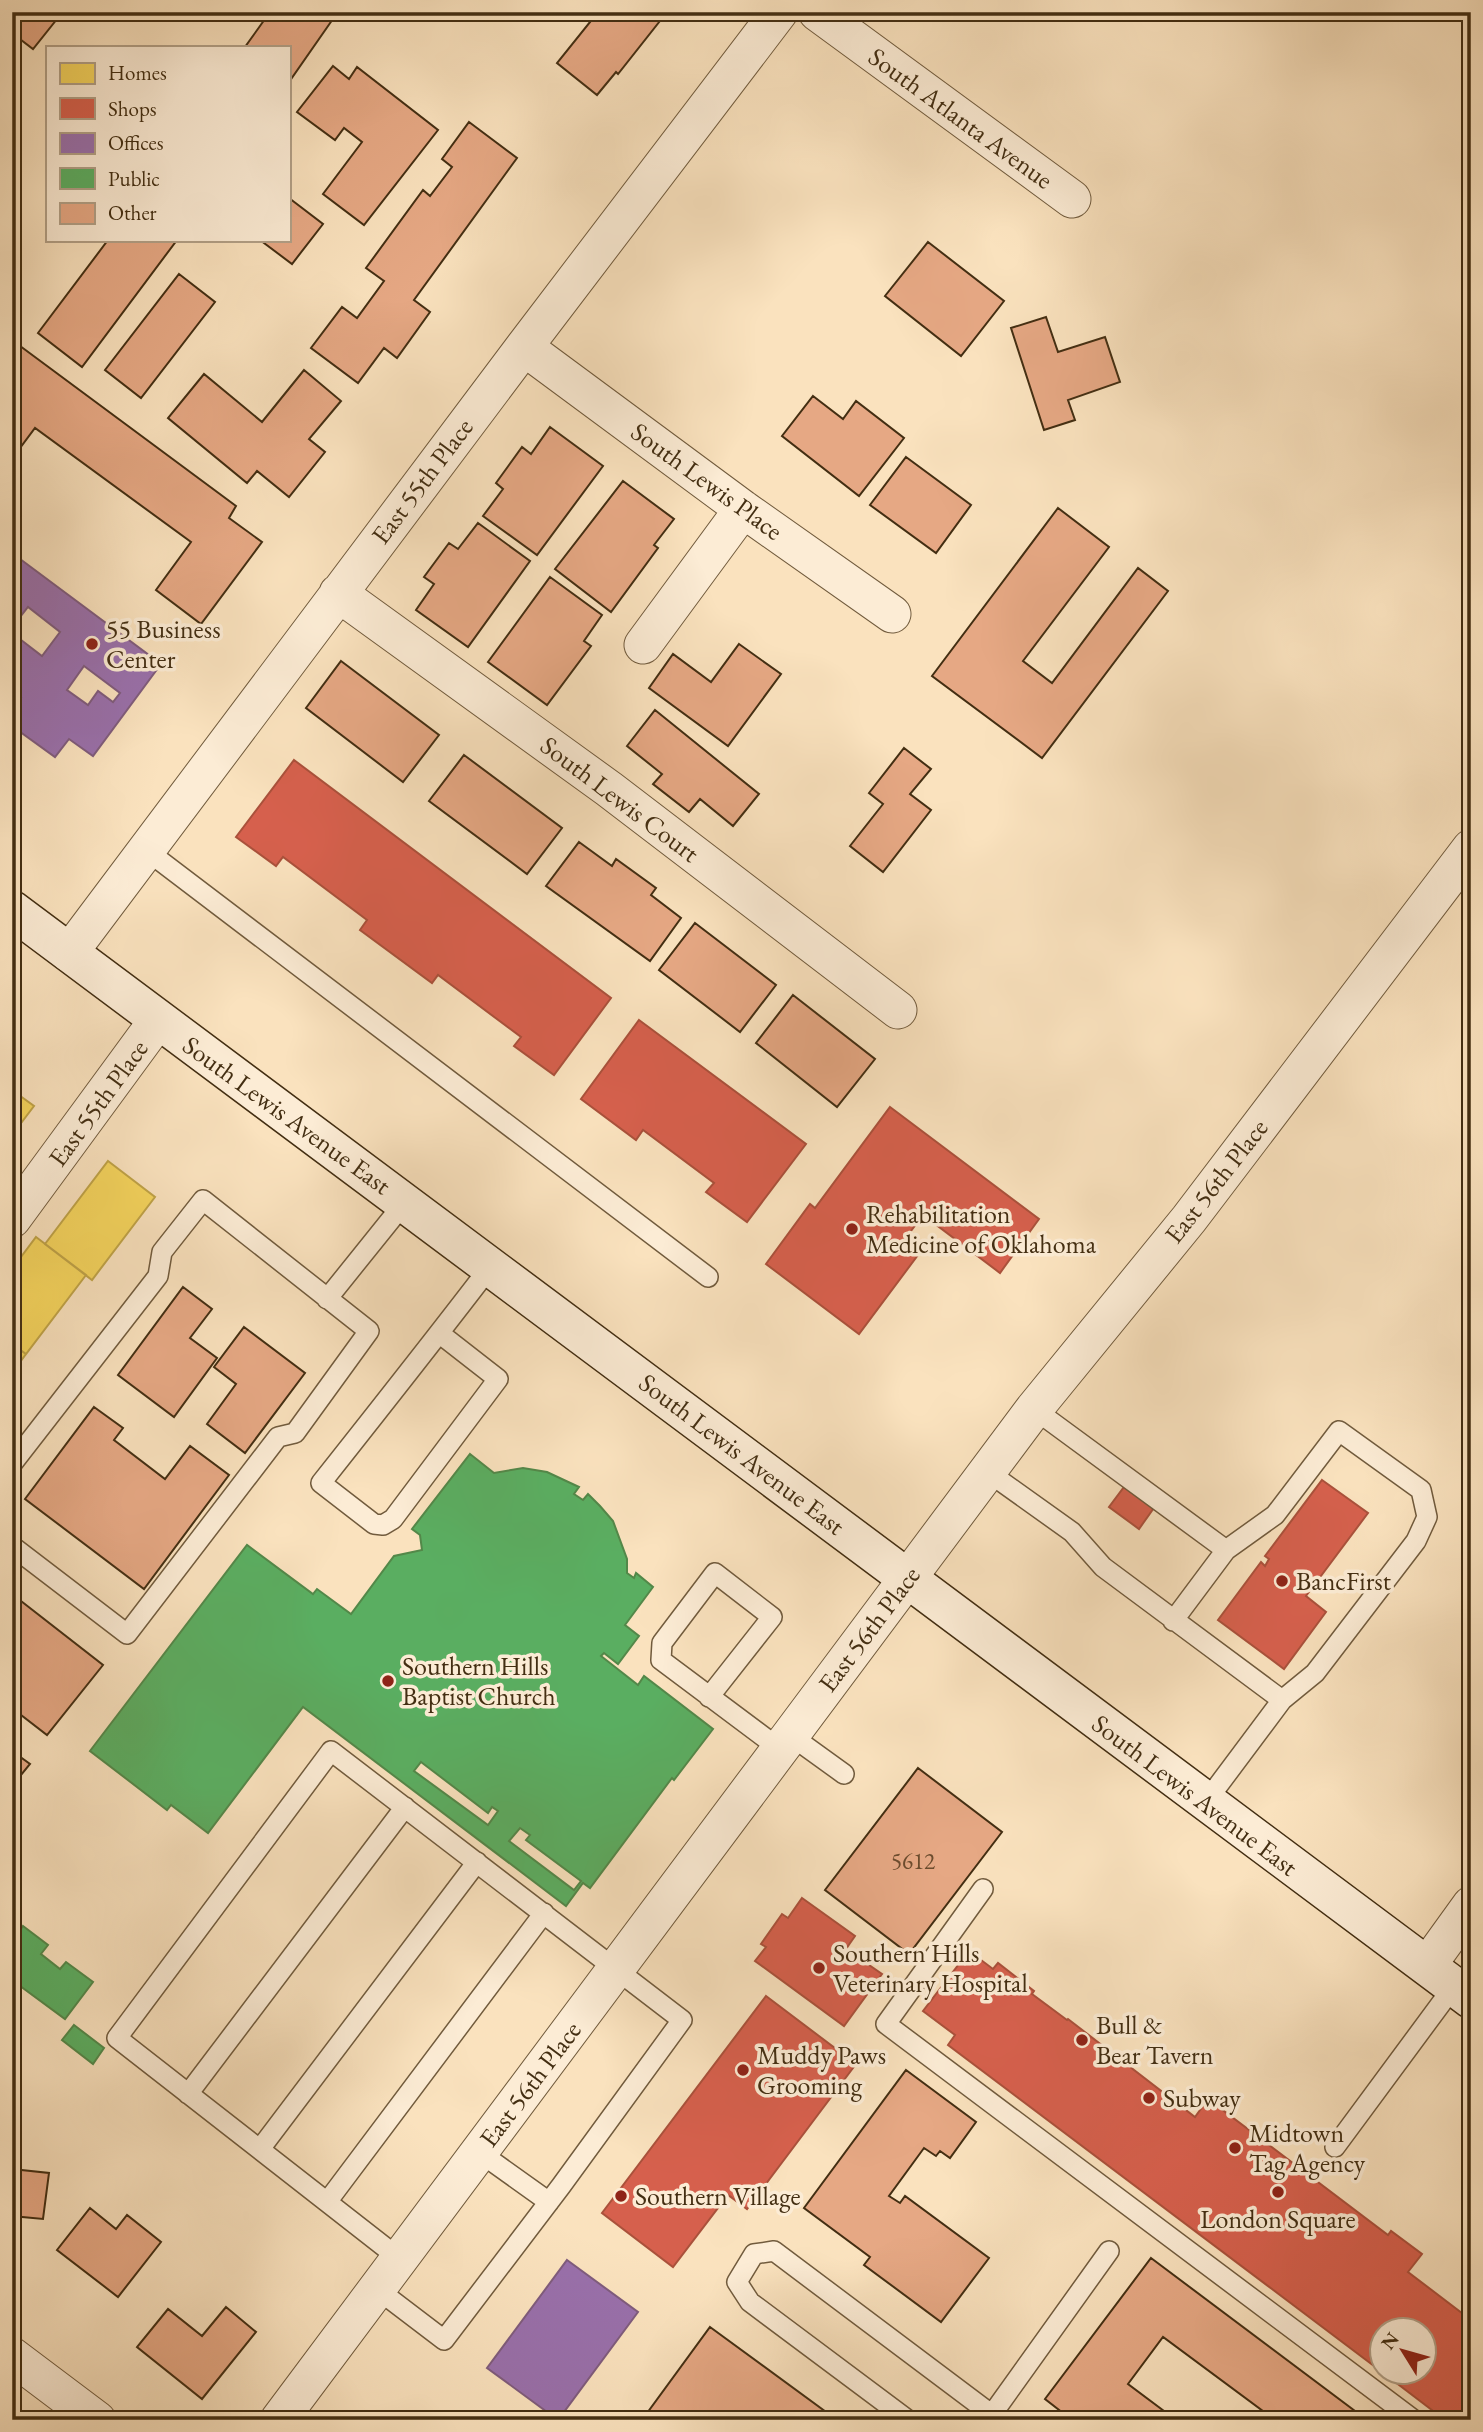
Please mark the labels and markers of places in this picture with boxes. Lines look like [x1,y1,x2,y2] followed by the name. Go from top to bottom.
[106,612,221,676] place label: 55 Business Center
[84,636,100,652] marker: 55 Business Center
[866,1197,1097,1261] place label: Rehabilitation Medicine of Oklahoma
[844,1221,860,1237] marker: Rehabilitation Medicine of Oklahoma
[1296,1564,1391,1598] place label: BancFirst
[1274,1573,1290,1589] marker: BancFirst
[402,1649,556,1713] place label: Southern Hills Baptist Church
[380,1673,396,1689] marker: Southern Hills Baptist Church
[833,1936,1028,2000] place label: Southern Hills Veterinary Hospital
[811,1960,827,1976] marker: Southern Hills Veterinary Hospital
[1096,2008,1214,2072] place label: Bull & Bear Tavern
[1074,2032,1090,2048] marker: Bull & Bear Tavern
[757,2038,886,2102] place label: Muddy Paws Grooming
[735,2062,751,2078] marker: Muddy Paws Grooming
[1163,2081,1241,2115] place label: Subway
[1141,2090,1157,2106] marker: Subway
[1249,2116,1366,2180] place label: Midtown Tag Agency
[1227,2140,1243,2156] marker: Midtown Tag Agency
[635,2179,801,2213] place label: Southern Village
[1270,2184,1286,2200] marker: London Square
[613,2188,629,2204] marker: Southern Village
[1200,2202,1356,2236] place label: London Square

